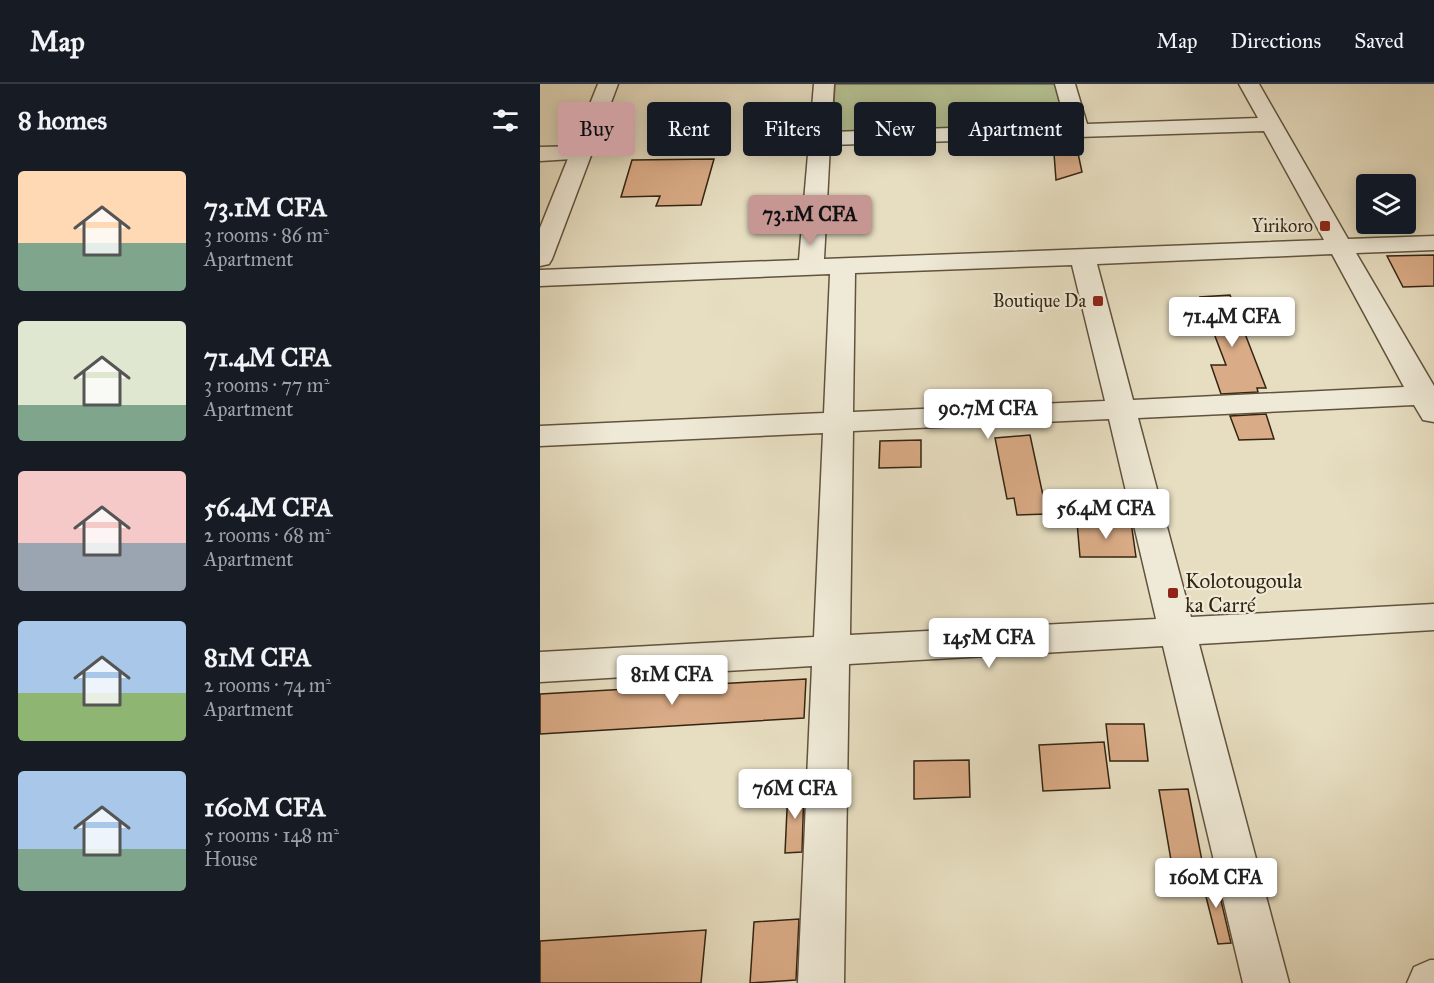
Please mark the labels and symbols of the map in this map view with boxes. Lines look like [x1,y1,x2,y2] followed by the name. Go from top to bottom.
[741,195,879,246] pin: 73.1M CFA
[1252,215,1313,237] place label: Yirikoro
[1318,219,1332,233] marker: Yirikoro
[993,290,1086,313] place label: Boutique Da
[1091,294,1105,308] marker: Boutique Da
[1163,297,1301,348] pin: 71.4M CFA
[919,389,1057,440] pin: 90.7M CFA
[1037,489,1175,540] pin: 56.4M CFA
[1185,568,1302,618] place label: Kolotougoula ka Carré
[1166,586,1180,600] marker: Kolotougoula ka Carré
[927,618,1051,669] pin: 145M CFA
[617,655,727,706] pin: 81M CFA
[740,769,850,820] pin: 76M CFA
[1154,858,1278,909] pin: 160M CFA

